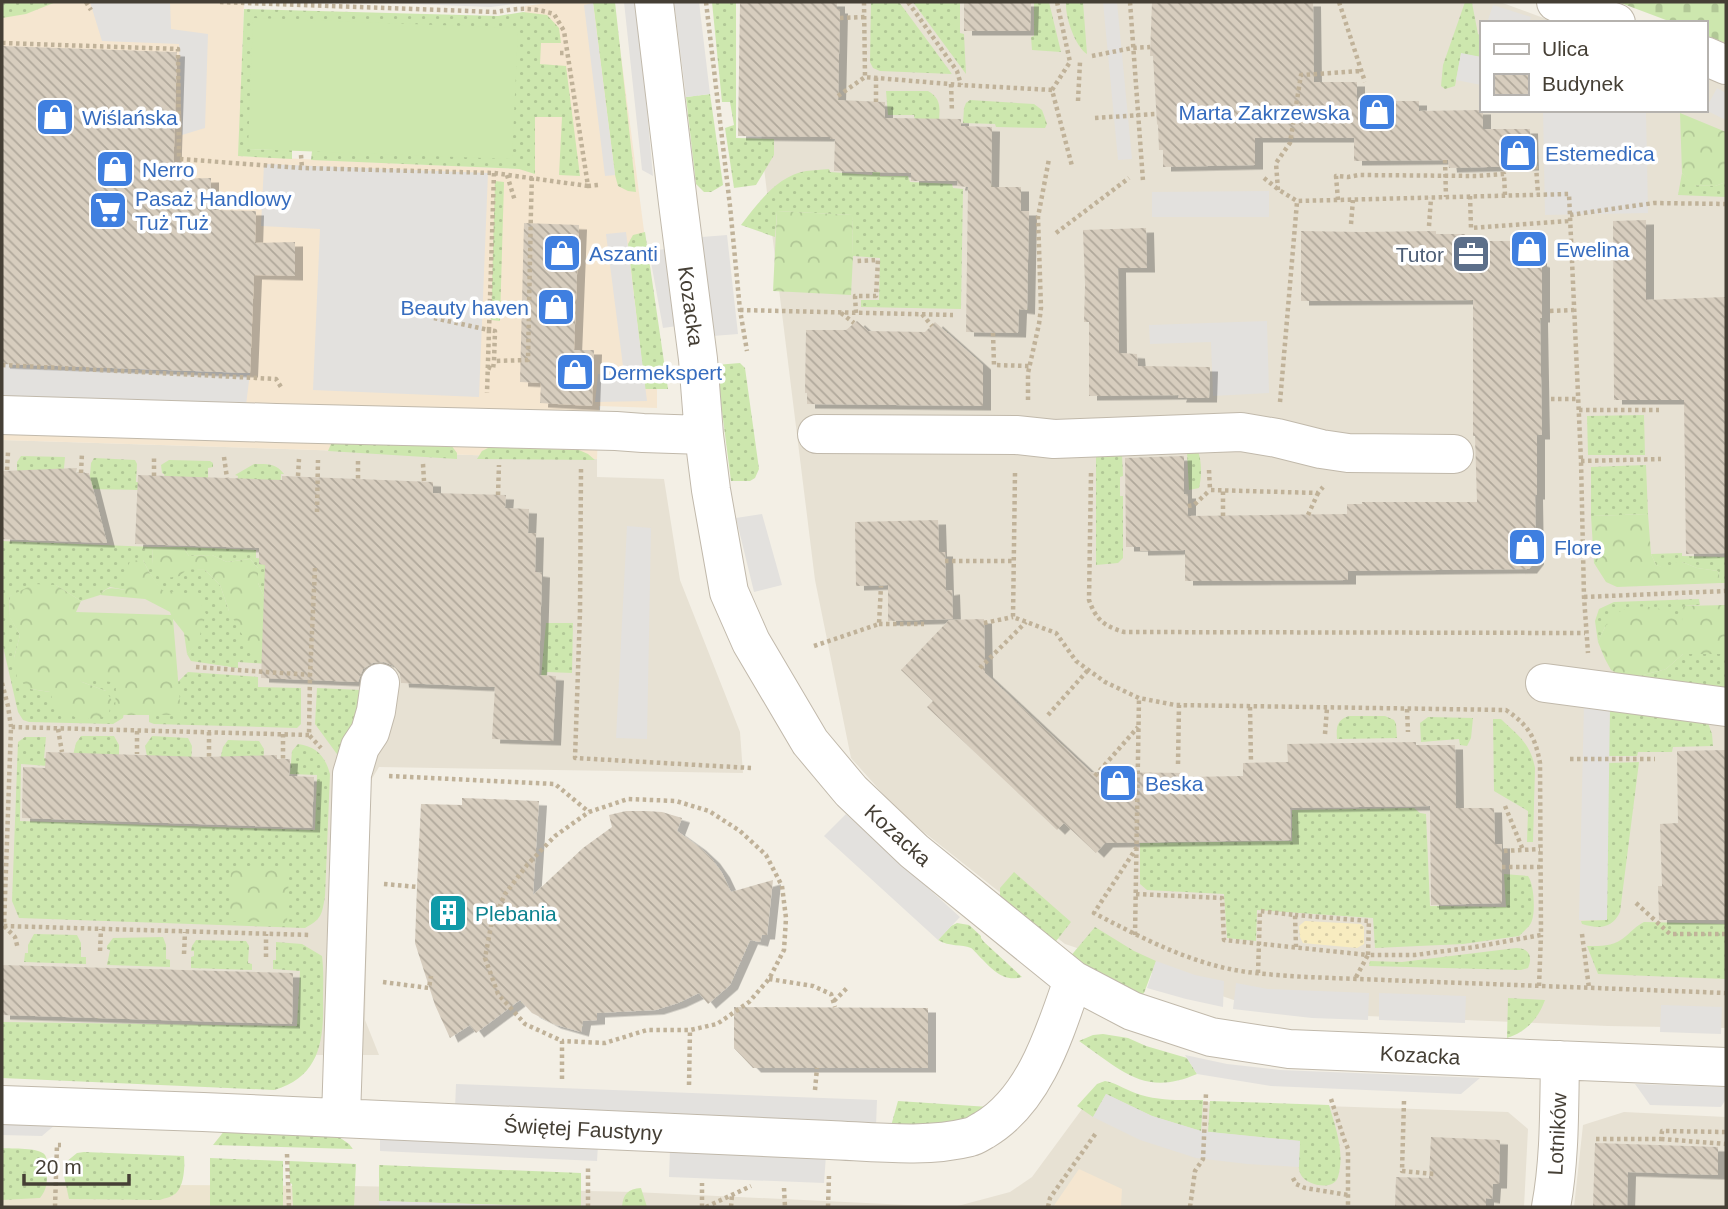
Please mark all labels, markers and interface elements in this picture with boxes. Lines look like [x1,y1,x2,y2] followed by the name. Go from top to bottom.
[1480,21,1707,112] legend
[1542,37,1589,60] text: Ulica
[1542,72,1624,95] text: Budynek
[1356,91,1398,133] shop icon: Marta Zakrzewska
[34,96,76,138] shop icon: Wiślańska
[1178,101,1350,124] place label: Marta Zakrzewska
[82,106,178,129] place label: Wiślańska
[1497,132,1539,174] shop icon: Estemedica
[1545,142,1655,165] place label: Estemedica
[94,148,136,190] shop icon: Nerro
[142,158,195,181] place label: Nerro
[135,187,292,234] place label: Pasaż Handlowy Tuż Tuż
[87,189,129,231] supermarket icon: Pasaż Handlowy Tuż Tuż
[1508,228,1550,270] shop icon: Ewelina
[541,232,583,274] shop icon: Aszanti
[1450,233,1492,275] office icon: Tutor
[1556,238,1630,261] place label: Ewelina
[589,242,658,265] place label: Aszanti
[1396,243,1444,266] place label: Tutor
[674,265,708,348] street label: Kozacka
[535,286,577,328] shop icon: Beauty haven
[401,296,529,319] place label: Beauty haven
[554,351,596,393] shop icon: Dermekspert
[602,361,722,384] place label: Dermekspert
[1506,526,1548,568] shop icon: Flore
[1554,536,1602,559] place label: Flore
[1097,762,1139,804] shop icon: Beska
[1145,772,1204,795] place label: Beska
[860,800,936,871] street label: Kozacka
[427,892,469,934] building icon: Plebania
[475,902,557,925] place label: Plebania
[1379,1041,1461,1069] street label: Kozacka
[1543,1091,1571,1176] street label: Lotników
[503,1113,663,1145] street label: Świętej Faustyny
[24,1142,130,1186] scale bar
[35,1155,82,1178] text: 20 m

